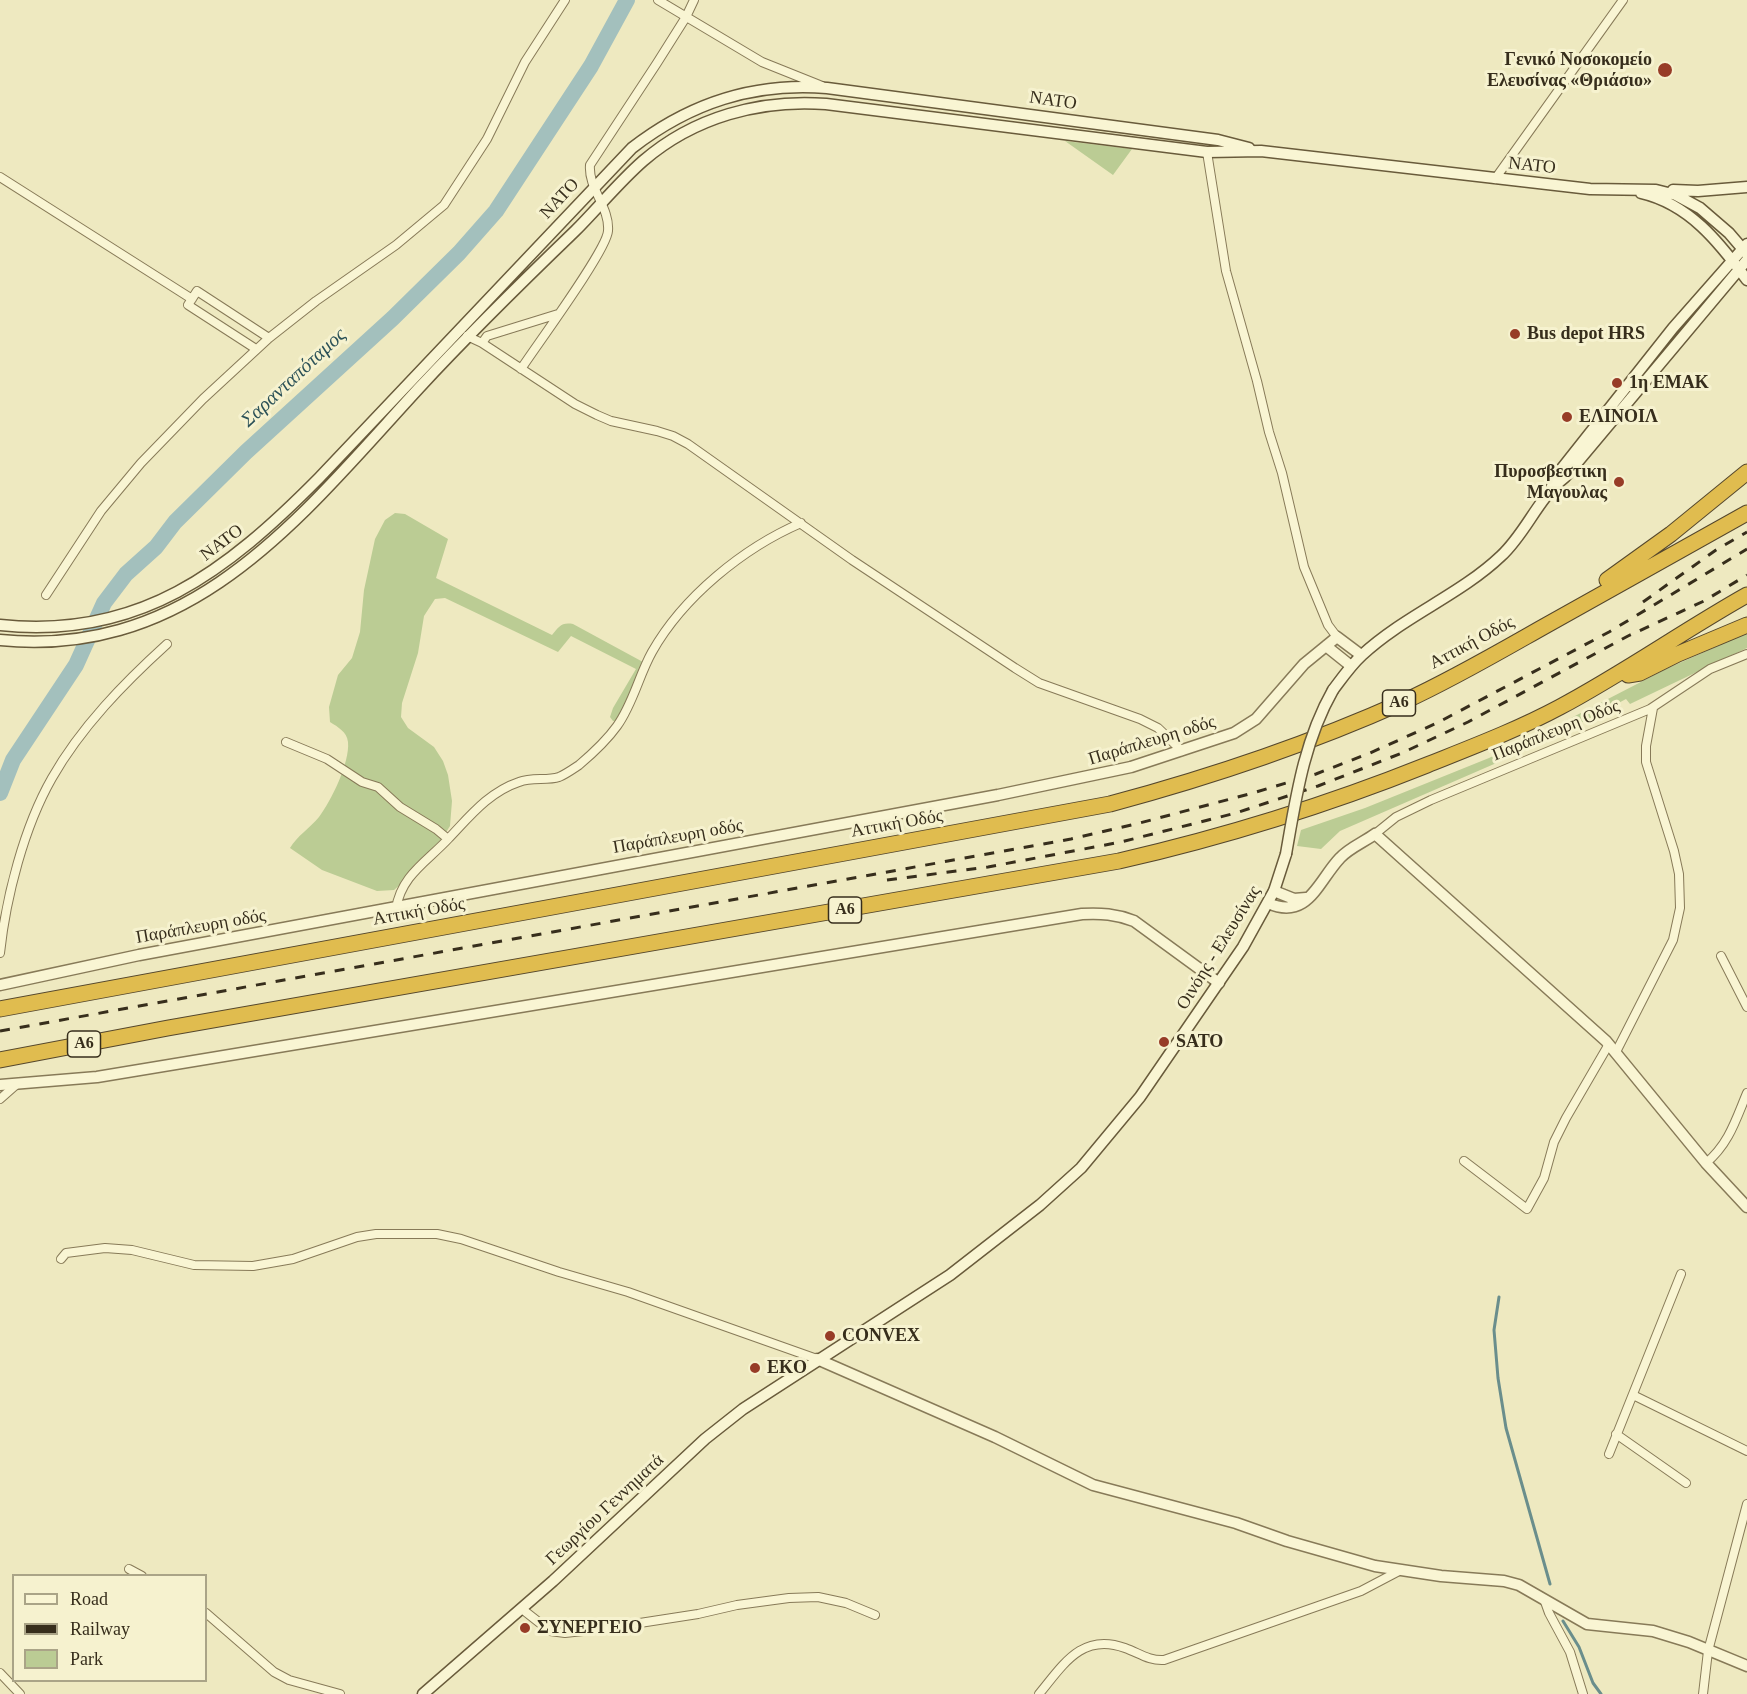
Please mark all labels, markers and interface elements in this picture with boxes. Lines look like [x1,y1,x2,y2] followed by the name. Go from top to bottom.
[1487,49,1652,92] place label: Γενικό Νοσοκομείο Ελευσίνας «Θριάσιο»
[1656,61,1674,79] marker: Γενικό Νοσοκομείο Ελευσίνας «Θριάσιο»
[1028,87,1078,115] street label: ΝΑΤΟ
[1507,153,1557,179] street label: ΝΑΤΟ
[536,174,584,224] street label: ΝΑΤΟ
[237,323,351,433] water label: Σαρανταπόταμος
[1527,323,1645,345] place label: Bus depot HRS
[1508,327,1522,341] marker: Bus depot HRS
[1629,372,1709,394] place label: 1η ΕΜΑΚ
[1610,376,1624,390] marker: 1η ΕΜΑΚ
[1579,406,1658,428] place label: ΕΛΙΝΟΙΛ
[1560,410,1574,424] marker: ΕΛΙΝΟΙΛ
[1494,461,1607,504] place label: Πυροσβεστικη Μαγουλας
[1612,475,1626,489] marker: Πυροσβεστικη Μαγουλας
[196,520,248,566] street label: ΝΑΤΟ
[1426,612,1518,674] street label: Αττική Οδός
[1382,690,1416,716] road number: Α6
[1489,696,1623,766] street label: Παράπλευρη Οδός
[1086,711,1218,771] street label: Παράπλευρη οδός
[849,805,945,843] street label: Αττική Οδός
[611,815,745,859] street label: Παράπλευρη οδός
[1172,882,1266,1014] street label: Οινόης - Ελευσίνας
[371,893,467,931] street label: Αττική Οδός
[828,897,862,923] road number: Α6
[134,905,268,949] street label: Παράπλευρη οδός
[68,1031,100,1057] road number: Α6
[1176,1031,1223,1053] place label: SATO
[1157,1035,1171,1049] marker: SATO
[842,1325,920,1347] place label: CONVEX
[823,1329,837,1343] marker: CONVEX
[767,1357,807,1379] place label: EKO
[748,1361,762,1375] marker: EKO
[542,1450,668,1570] street label: Γεωργίου Γεννηματά
[12,1574,207,1682] legend
[70,1589,108,1609] text: Road
[537,1617,642,1639] place label: ΣΥΝΕΡΓΕΙΟ
[70,1619,130,1639] text: Railway
[518,1621,532,1635] marker: ΣΥΝΕΡΓΕΙΟ
[70,1649,103,1669] text: Park

